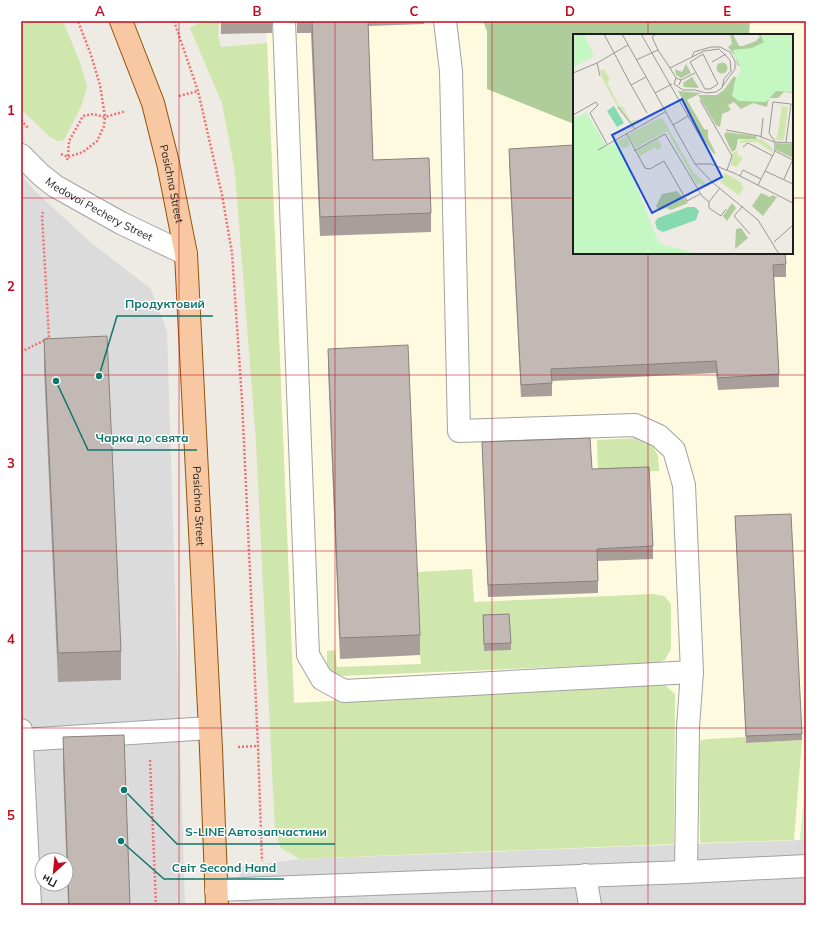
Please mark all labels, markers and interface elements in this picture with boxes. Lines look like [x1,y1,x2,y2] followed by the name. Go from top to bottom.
[95,3,105,19] text: A
[253,3,262,19] text: B
[410,3,419,19] text: C
[565,3,575,19] text: D
[723,3,731,19] text: E
[573,34,793,254] inset map
[7,102,15,118] text: 1
[157,143,187,224] street label: Pasichna Street
[43,174,155,244] street label: Medovoi Pechery Street
[7,278,15,294] text: 2
[117,292,213,316] callout: Продуктовий
[125,296,205,311] text: Продуктовий
[88,426,197,450] callout: Чарка до свята
[95,430,189,445] text: Чарка до свята
[7,455,15,471] text: 3
[190,466,208,546] street label: Pasichna Street
[7,631,15,647] text: 4
[7,807,15,823] text: 5
[177,820,335,844] callout: S-LINE Автозапчастини
[185,824,327,839] text: S-LINE Автозапчастини
[34,852,74,892] north arrow
[164,855,284,879] callout: Світ Second Hand
[172,860,276,875] text: Світ Second Hand
[39,871,59,891] text: Пн

